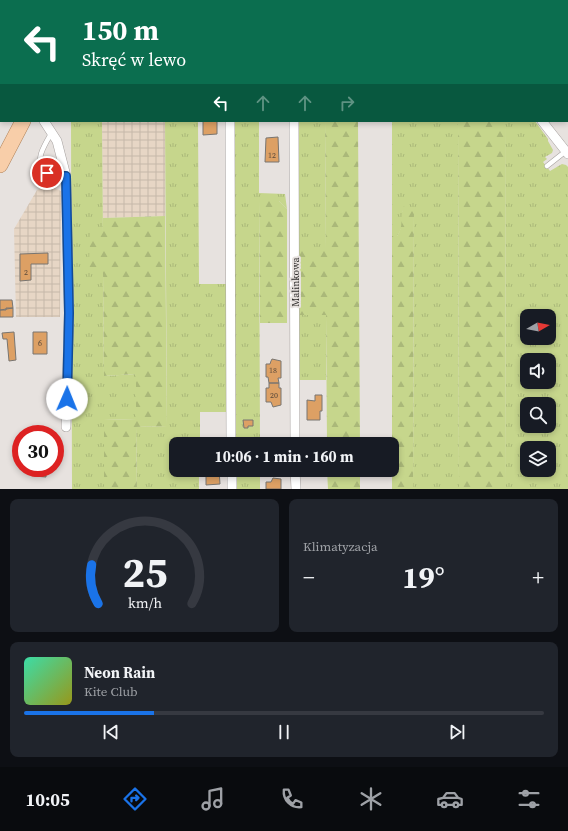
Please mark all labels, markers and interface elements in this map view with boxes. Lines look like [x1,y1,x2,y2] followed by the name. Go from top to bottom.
[82,11,159,49] text: 150 m
[16,16,68,68] icon: left
[82,47,186,72] text: Skręć w lewo
[210,92,232,114] icon: left
[252,92,274,114] icon: ahead
[294,92,316,114] icon: ahead
[336,92,358,114] icon: right
[268,150,276,161] house number: 12
[30,156,64,190] pin
[36,162,58,184] icon: arrive
[289,256,302,307] street label: Malinkowa
[24,267,28,278] house number: 2
[520,309,556,345] north arrow
[520,309,556,477] map controls
[38,338,42,349] house number: 6
[520,353,556,389] button: sound
[269,365,277,376] house number: 18
[46,378,88,420] position arrow
[270,390,278,401] house number: 20
[520,397,556,433] button: search
[12,425,64,477] speed limit sign: 30
[520,441,556,477] button: layers
[215,446,354,467] text: 10:06 · 1 min · 160 m
[303,538,378,555] text: Klimatyzacja
[122,543,167,600] text: 25
[402,557,445,598] text: 19°
[303,562,315,592] text: −
[532,562,544,592] text: +
[128,592,162,612] text: km/h
[84,662,155,683] text: Neon Rain
[84,683,137,700] text: Kite Club
[100,721,122,743] icon: previous
[273,721,295,743] icon: pause
[446,721,468,743] icon: next
[121,785,149,813] icon: directions
[199,785,227,813] icon: music
[278,785,306,813] icon: phone
[357,785,385,813] icon: climate
[436,785,464,813] icon: car
[515,785,543,813] icon: filters
[25,787,70,812] text: 10:05

